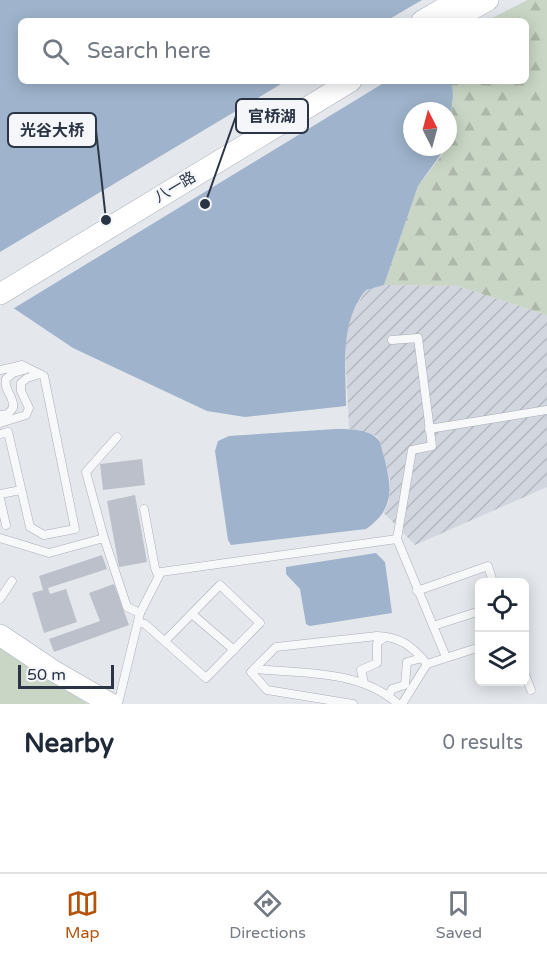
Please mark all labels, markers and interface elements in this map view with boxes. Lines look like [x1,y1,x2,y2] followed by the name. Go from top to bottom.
[18,18,529,84] search box
[39,35,72,68] icon: search
[87,38,211,64] text: Search here
[236,99,308,133] callout: 官桥湖
[403,102,457,156] north arrow
[248,107,296,127] text: 官桥湖
[8,113,96,147] callout: 光谷大桥
[20,121,85,141] text: 光谷大桥
[151,168,199,206] street label: 八一路
[475,578,529,686] map controls
[475,578,529,632] button: locate
[475,632,529,686] button: layers
[18,662,114,690] scale bar
[27,665,66,685] text: 50 m
[24,728,114,759] text: Nearby
[443,731,523,755] text: 0 results
[65,887,99,943] tab: Map
[229,887,306,943] tab: Directions
[436,887,482,943] tab: Saved

